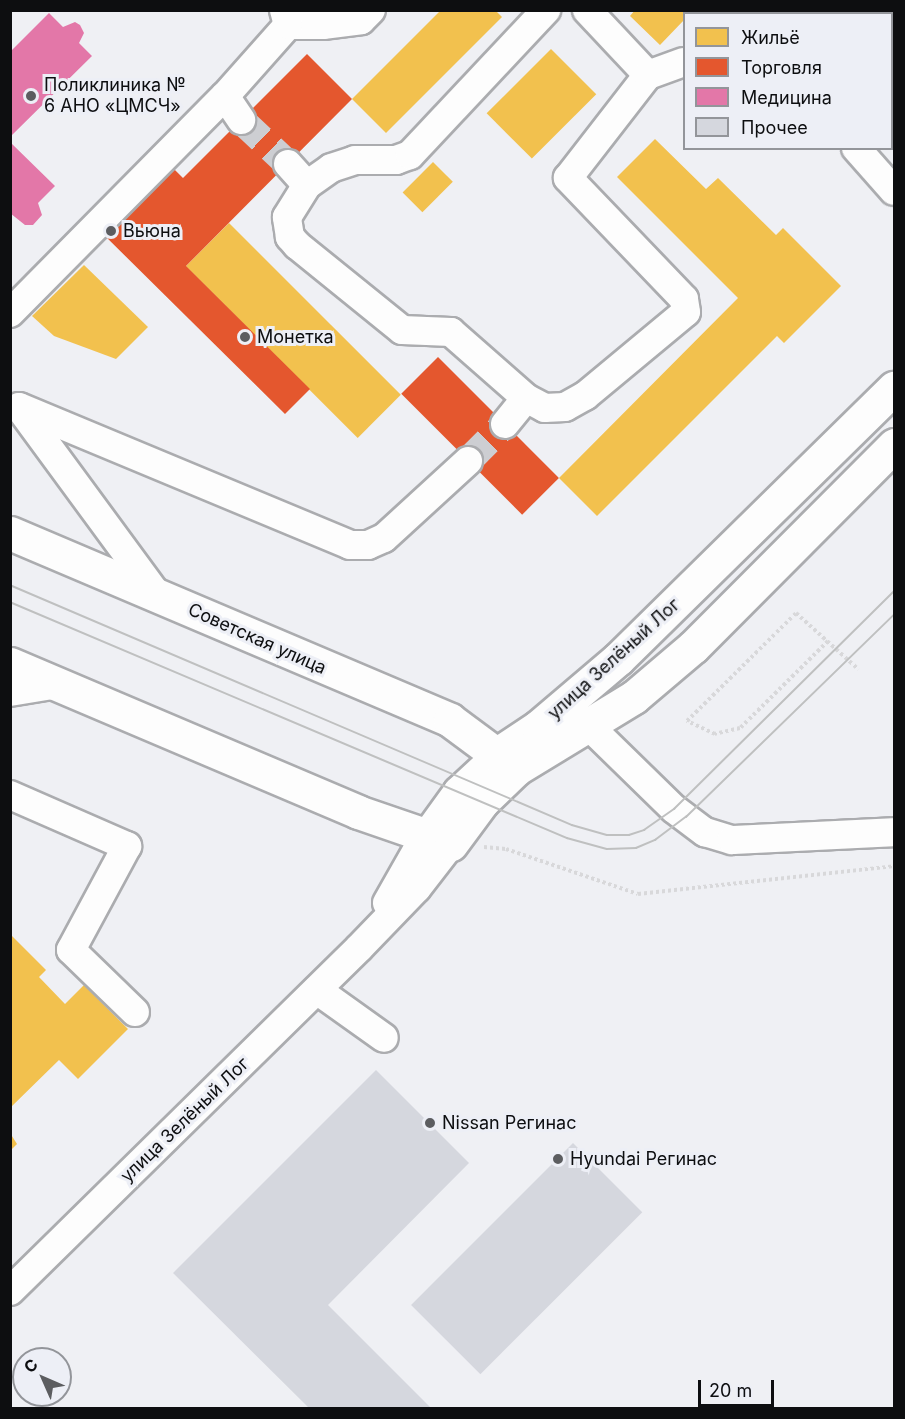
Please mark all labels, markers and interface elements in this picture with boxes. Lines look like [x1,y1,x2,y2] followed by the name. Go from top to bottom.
[683,12,893,150] legend
[741,27,800,48] text: Жильё
[741,57,822,78] text: Торговля
[44,75,186,118] place label: Поликлиника № 6 АНО «ЦМСЧ»
[22,87,40,105] marker: Поликлиника № 6 АНО «ЦМСЧ»
[741,87,832,108] text: Медицина
[741,117,808,138] text: Прочее
[123,220,181,242] place label: Вьюна
[104,224,118,238] marker: Вьюна
[257,326,334,348] place label: Монетка
[238,330,252,344] marker: Монетка
[543,594,685,724] street label: улица Зелёный Лог
[185,599,329,679] street label: Советская улица
[116,1053,254,1187] street label: улица Зелёный Лог
[442,1112,576,1134] place label: Nissan Регинас
[423,1116,437,1130] marker: Nissan Регинас
[570,1148,717,1170] place label: Hyundai Регинас
[551,1152,565,1166] marker: Hyundai Регинас
[12,1347,72,1407] north arrow
[19,1354,42,1377] text: С
[701,1368,778,1406] scale bar
[709,1380,752,1401] text: 20 m

